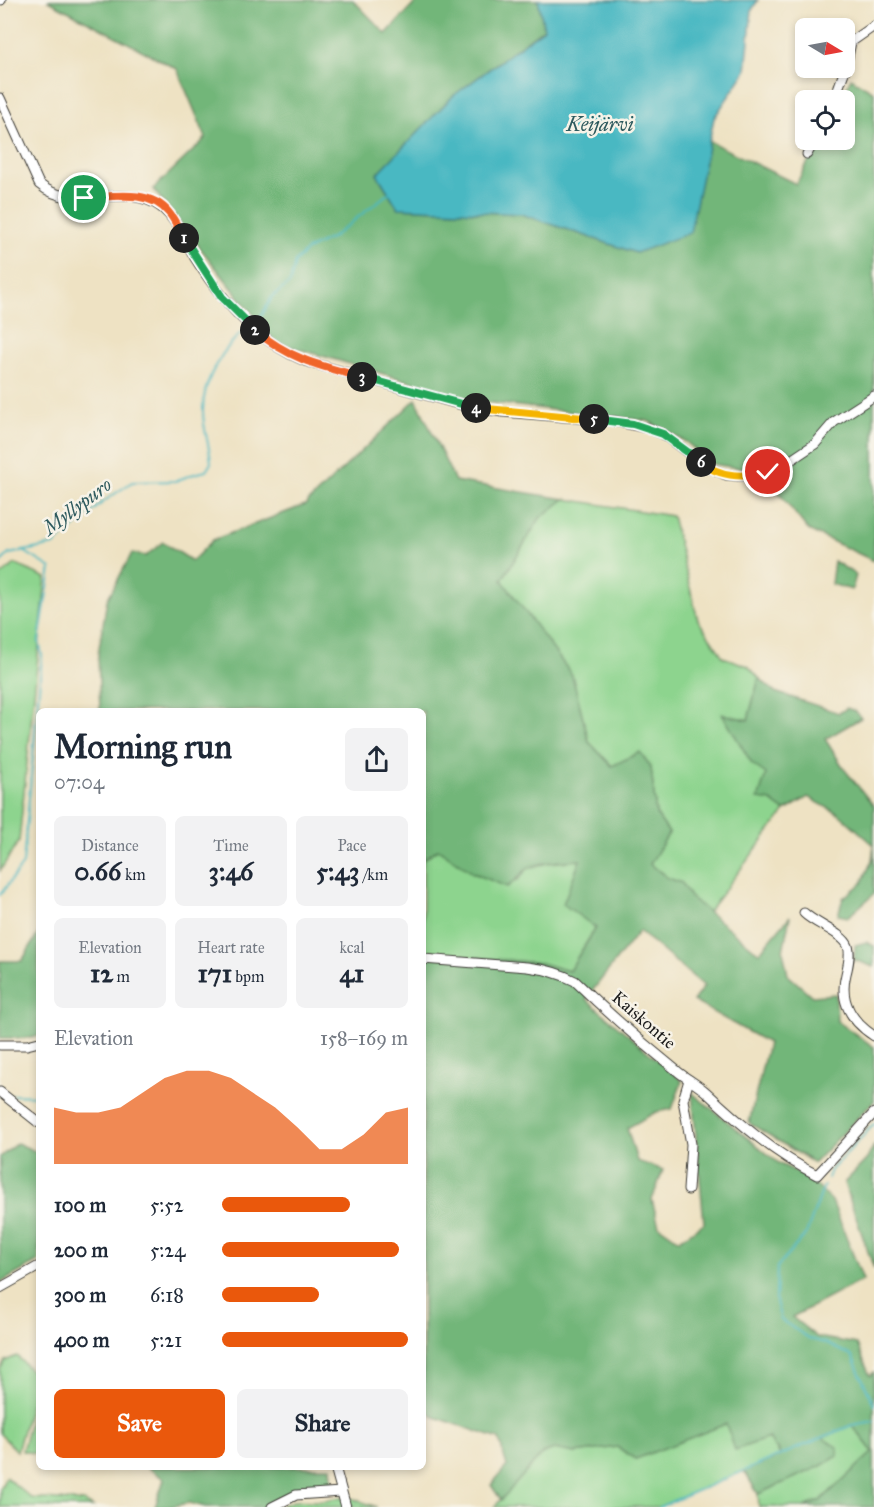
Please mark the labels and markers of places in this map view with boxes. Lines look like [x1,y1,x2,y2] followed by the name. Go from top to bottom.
[58,172,109,223] pin
[169,223,199,253] pin: 1
[240,315,270,345] pin: 2
[347,362,377,392] pin: 3
[461,393,491,423] pin: 4
[579,404,609,434] pin: 5
[742,446,793,497] pin
[686,447,716,477] pin: 6

